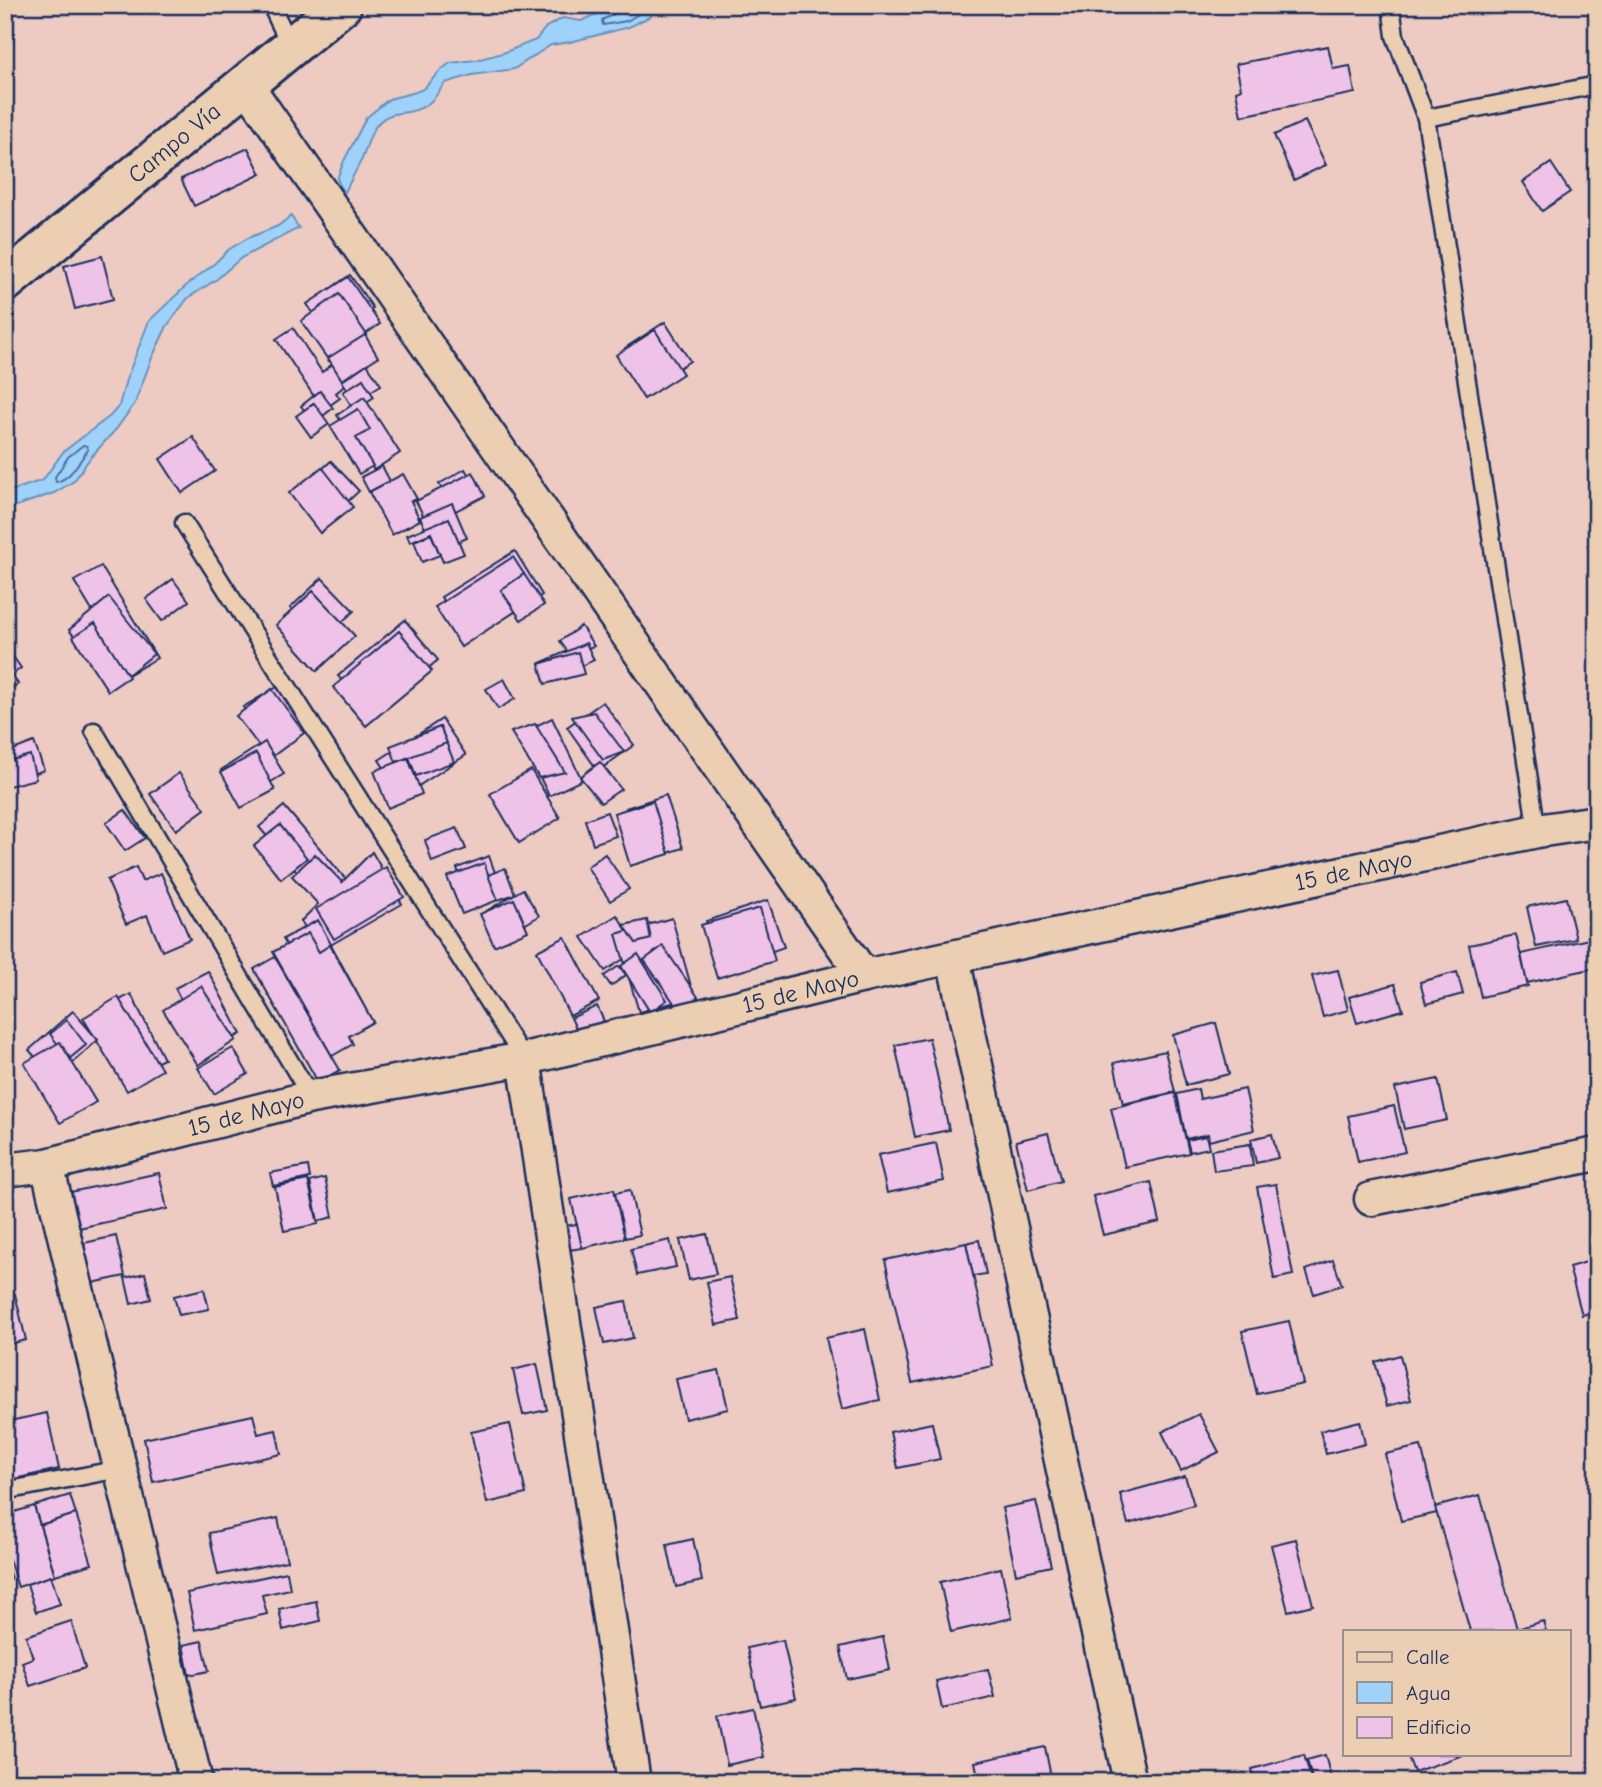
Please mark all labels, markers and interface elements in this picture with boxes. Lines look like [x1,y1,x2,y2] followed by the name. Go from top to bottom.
[122,97,226,189] street label: Campo Vía
[1292,844,1415,897] street label: 15 de Mayo
[740,964,862,1019] street label: 15 de Mayo
[185,1085,307,1142] street label: 15 de Mayo
[1343,1630,1570,1756] legend
[1406,1645,1449,1669] text: Calle
[1406,1681,1451,1705] text: Agua
[1406,1715,1471,1739] text: Edificio

